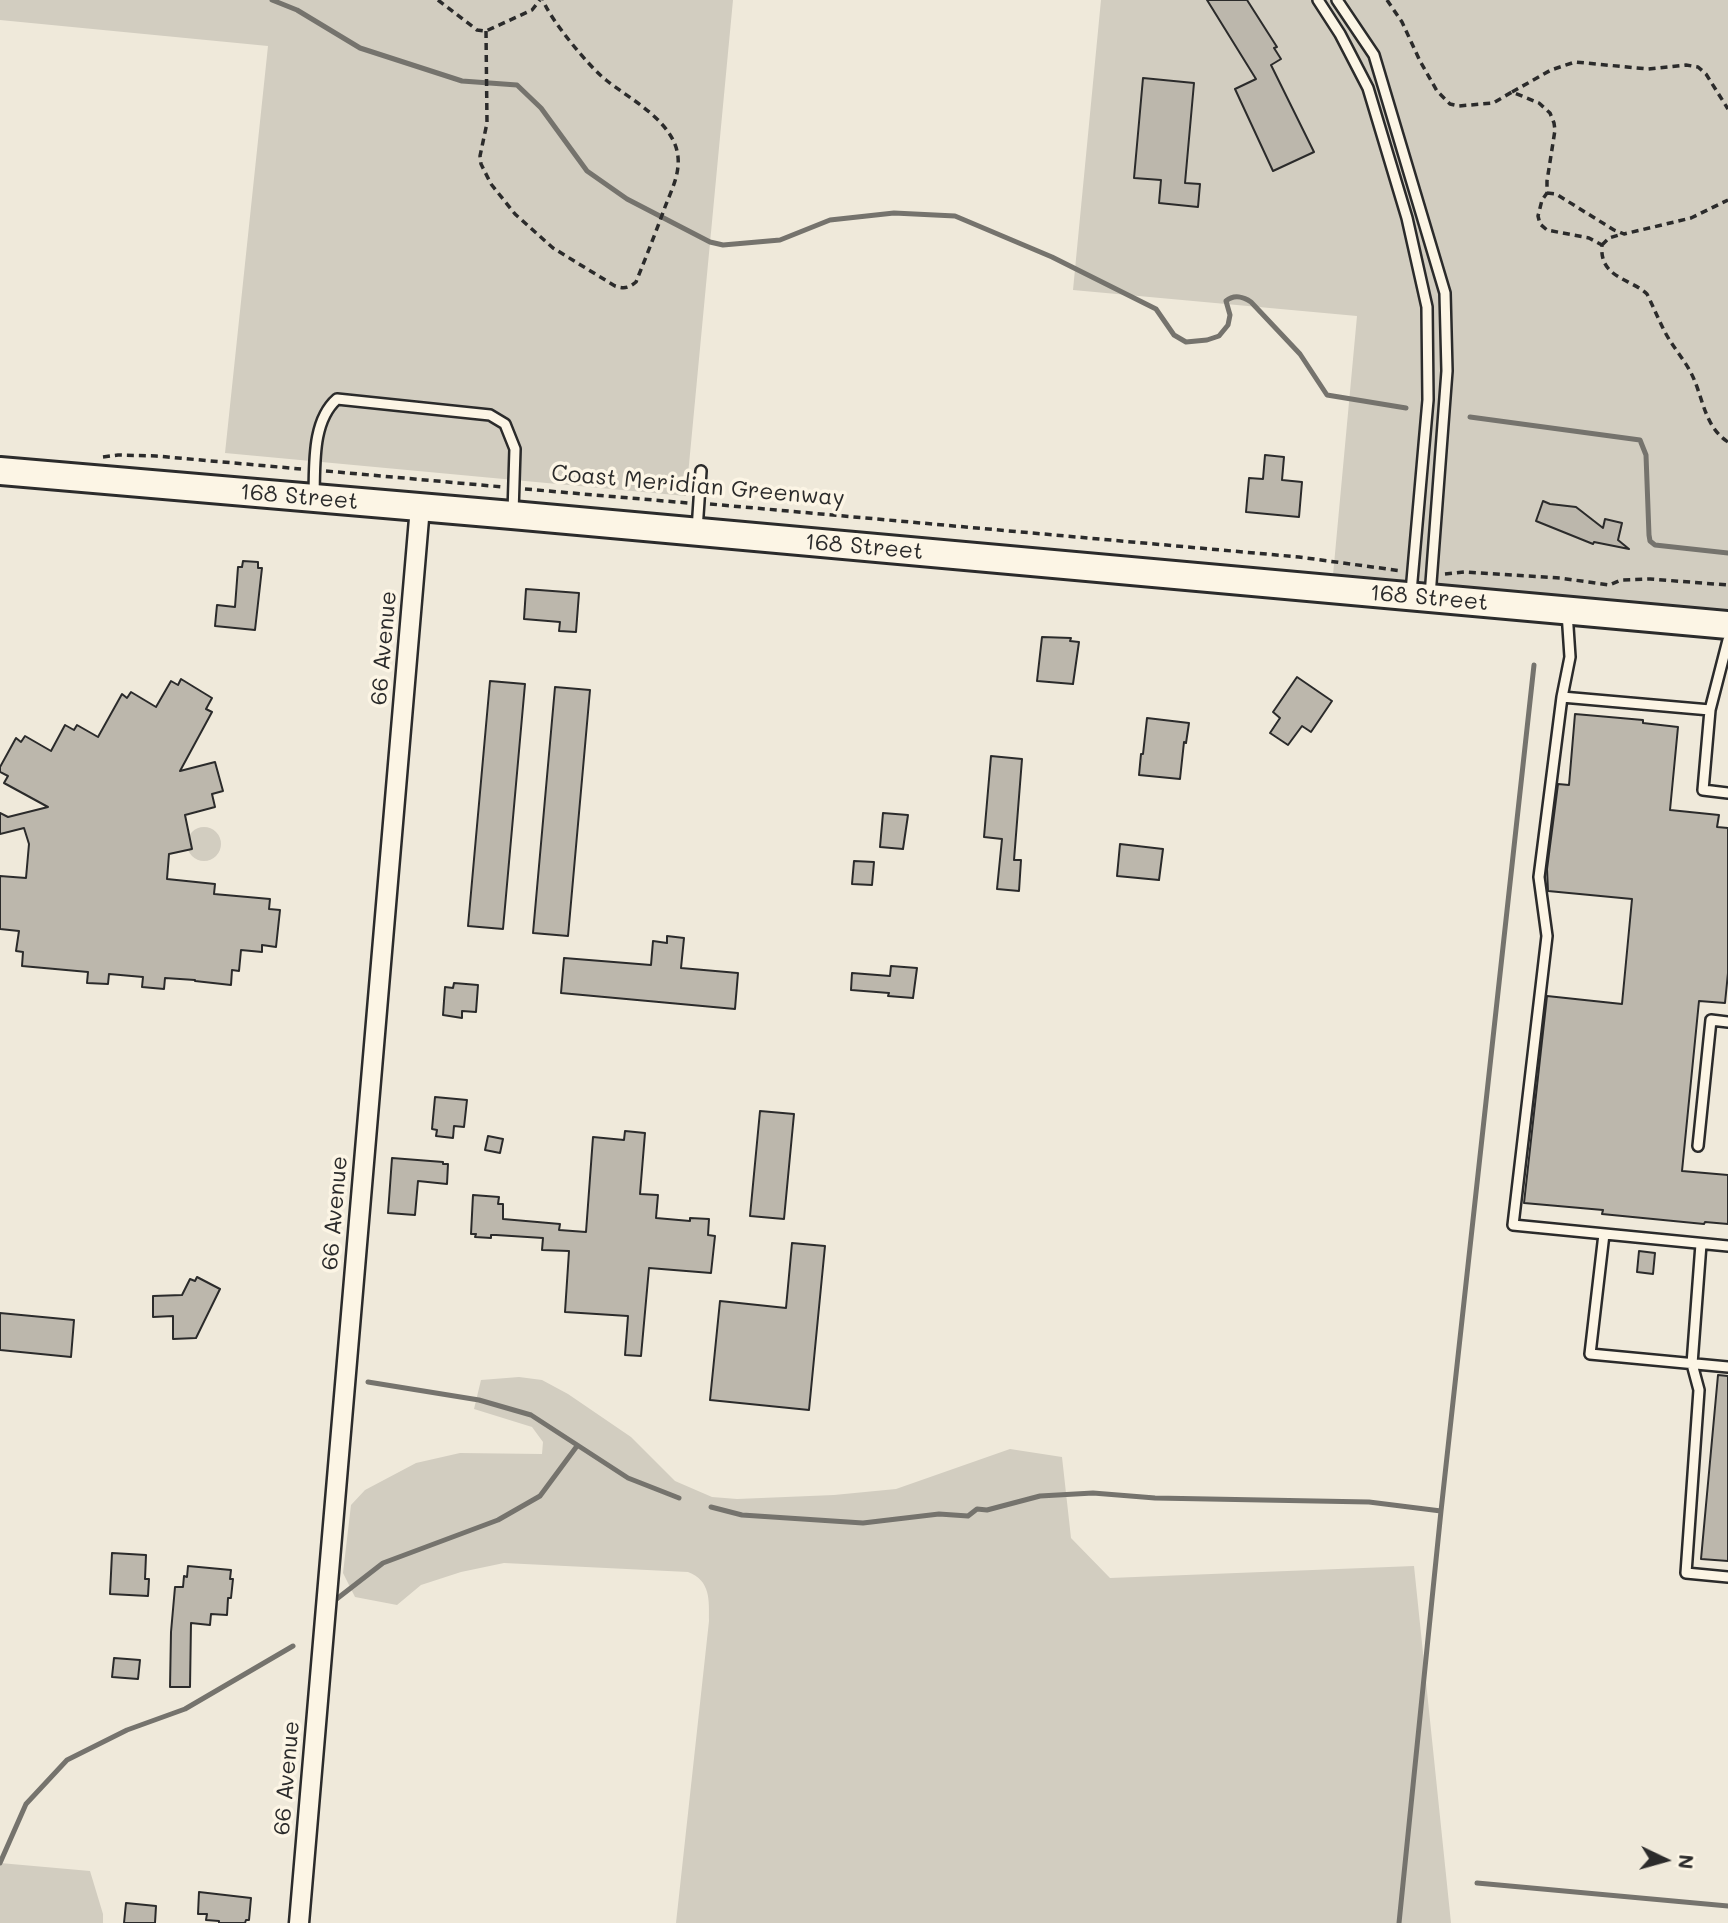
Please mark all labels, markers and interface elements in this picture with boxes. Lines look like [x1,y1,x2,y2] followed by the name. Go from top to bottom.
[550,459,846,513] street label: Coast Meridian Greenway
[239,478,359,516] street label: 168 Street
[804,528,924,566] street label: 168 Street
[1369,579,1489,617] street label: 168 Street
[365,590,403,706] street label: 66 Avenue
[316,1155,354,1271] street label: 66 Avenue
[268,1720,306,1836] street label: 66 Avenue
[1630,1825,1700,1895] north arrow
[1673,1854,1699,1870] text: N

